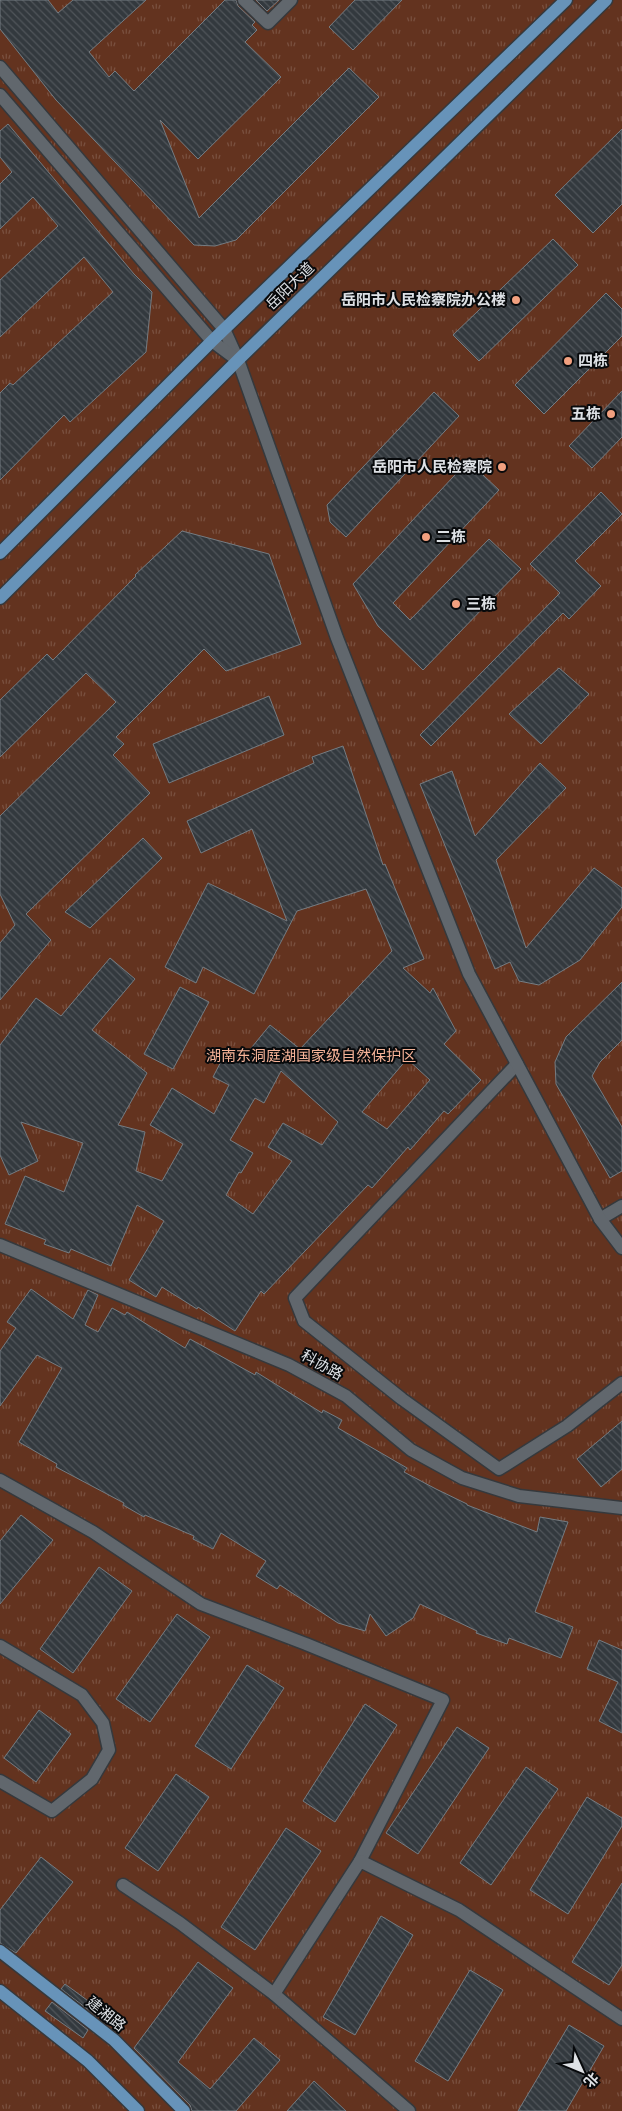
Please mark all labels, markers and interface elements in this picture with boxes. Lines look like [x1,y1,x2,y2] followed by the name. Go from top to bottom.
[261,258,317,313] street label: 岳阳大道
[341,290,506,308] place label: 岳阳市人民检察院办公楼
[510,294,522,306] marker: 岳阳市人民检察院办公楼
[578,351,608,369] place label: 四栋
[562,355,574,367] marker: 四栋
[571,404,601,422] place label: 五栋
[605,408,617,420] marker: 五栋
[372,457,492,475] place label: 岳阳市人民检察院
[496,461,508,473] marker: 岳阳市人民检察院
[436,527,466,545] place label: 二栋
[420,531,432,543] marker: 二栋
[466,594,496,612] place label: 三栋
[450,598,462,610] marker: 三栋
[206,1046,416,1064] park label: 湖南东洞庭湖国家级自然保护区
[298,1345,347,1383] street label: 科协路
[83,1992,130,2034] street label: 建湘路
[557,2046,607,2096] north arrow
[581,2069,603,2091] text: 北

